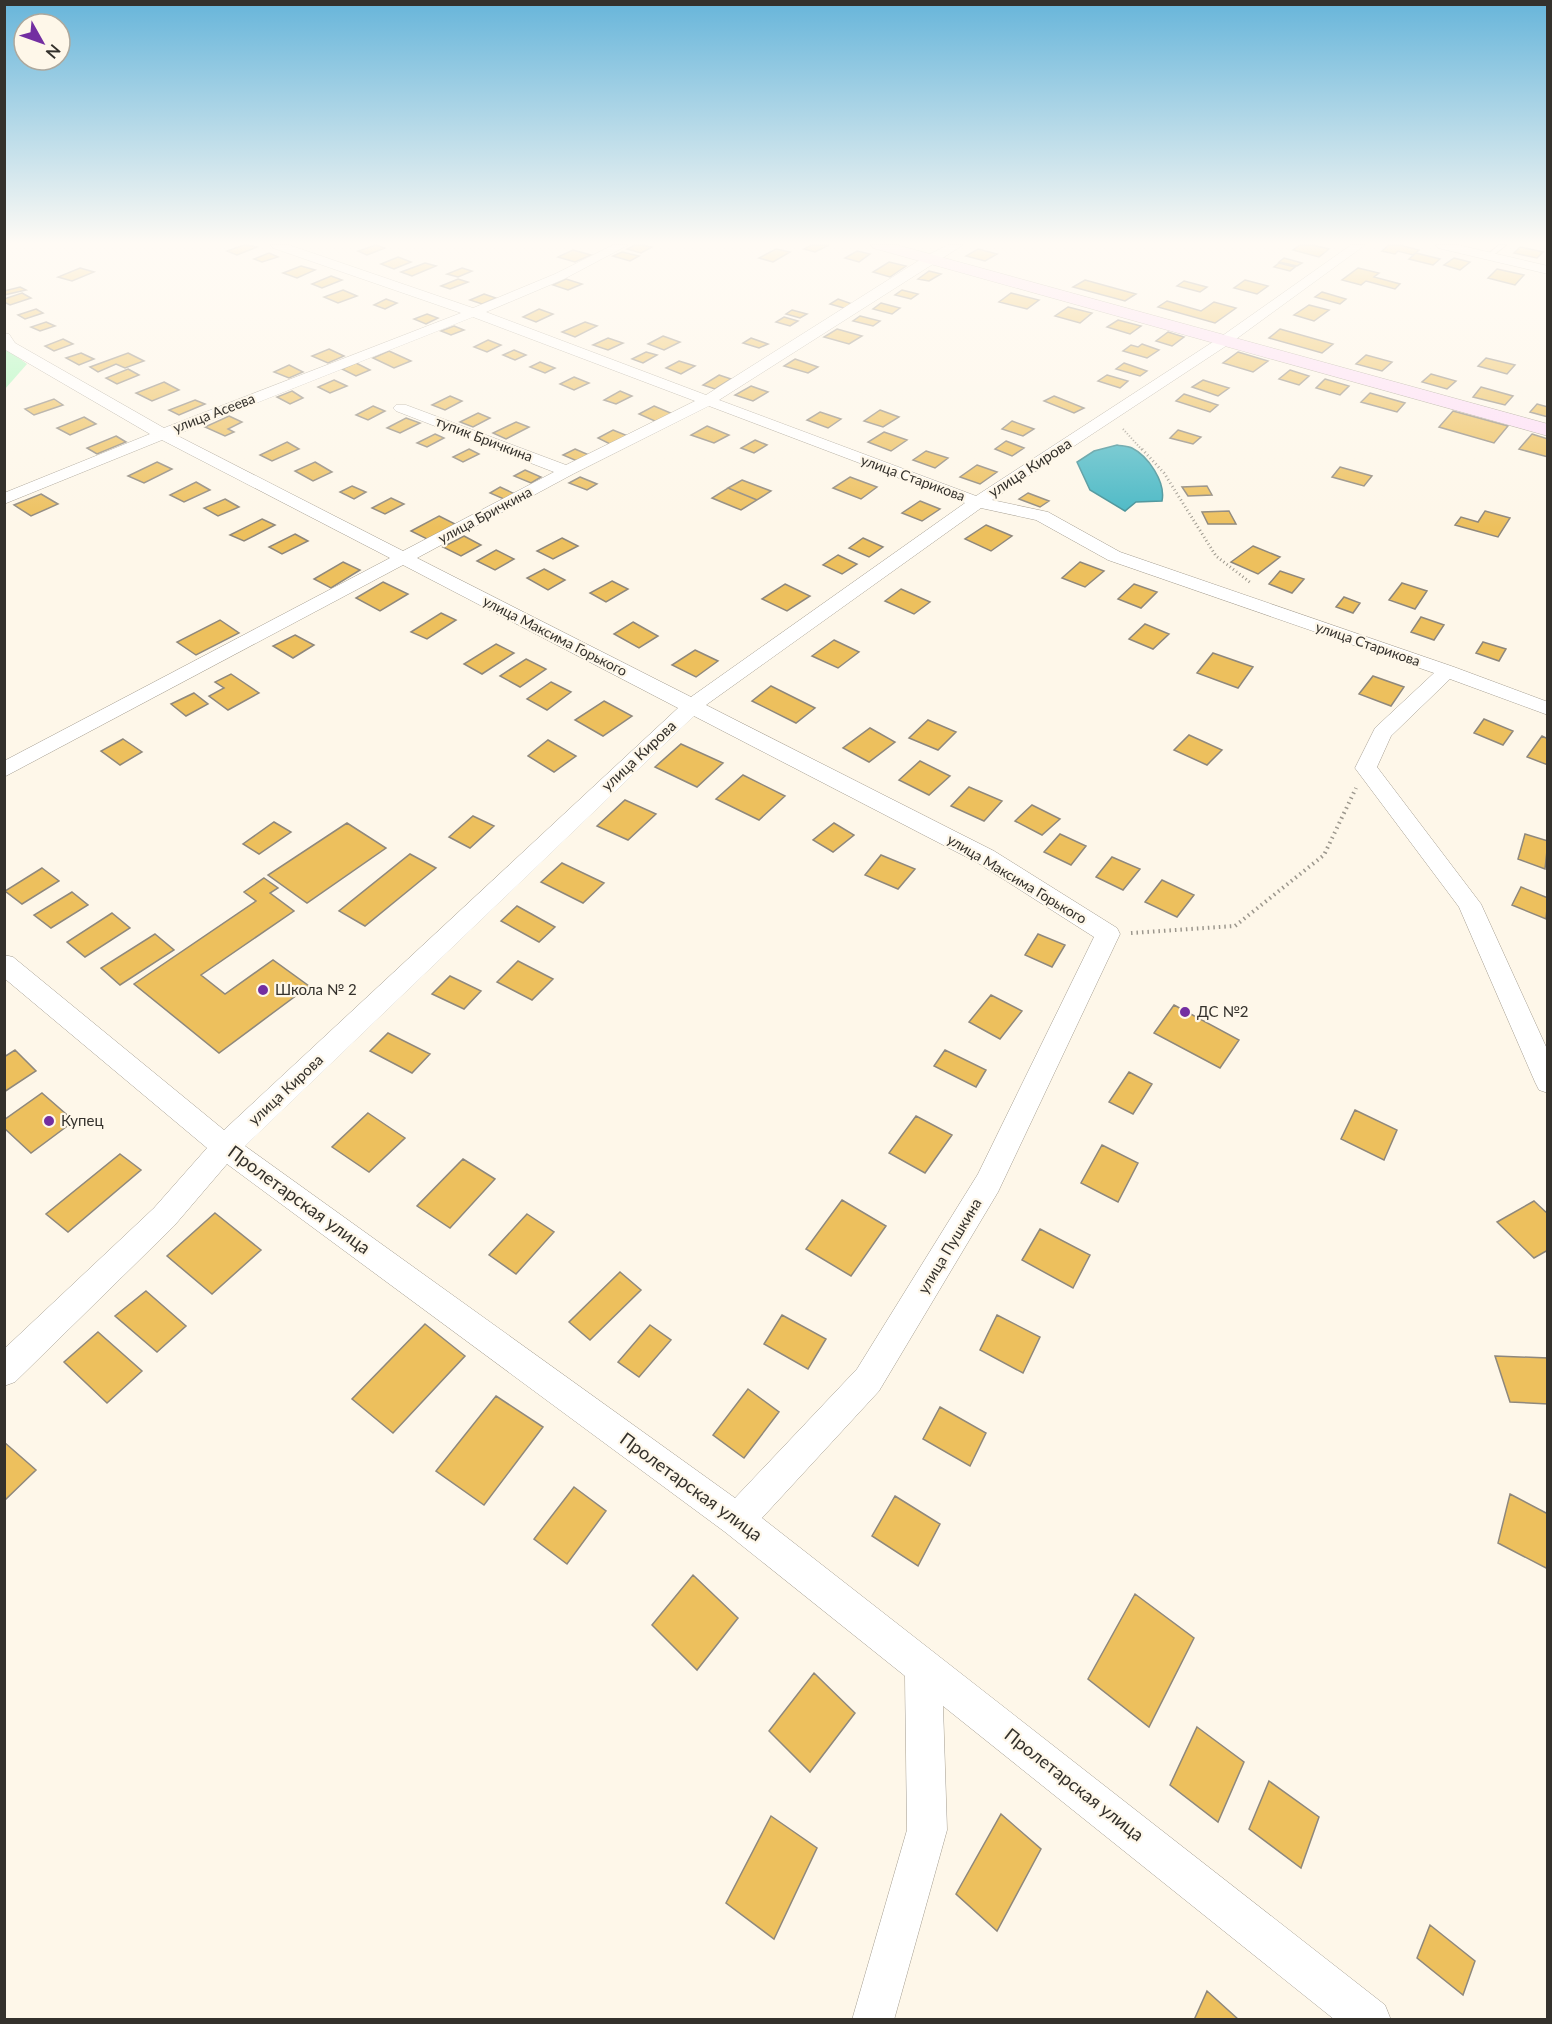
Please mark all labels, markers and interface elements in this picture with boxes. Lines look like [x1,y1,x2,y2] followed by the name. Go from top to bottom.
[12,12,72,72] north arrow
[43,41,65,63] text: N
[170,389,257,436] street label: улица Асеева
[433,412,535,465] street label: тупик Бричкина
[985,434,1074,501] street label: улица Кирова
[859,451,968,504] street label: улица Старикова
[435,483,535,546] street label: улица Бричкина
[480,592,630,679] street label: улица Максима Горького
[1314,618,1423,669] street label: улица Старикова
[597,716,679,794] street label: улица Кирова
[944,830,1090,927] street label: улица Максима Горького
[275,980,357,998] place label: Школа № 2
[256,983,270,997] marker: Школа № 2
[1197,1002,1248,1020] place label: ДС №2
[1178,1005,1192,1019] marker: ДС №2
[244,1050,326,1128] street label: улица Кирова
[61,1111,103,1129] place label: Купец
[42,1114,56,1128] marker: Купец
[224,1140,375,1258] street label: Пролетарская улица
[914,1195,985,1296] street label: улица Пушкина
[616,1427,767,1545] street label: Пролетарская улица
[1001,1723,1149,1845] street label: Пролетарская улица

